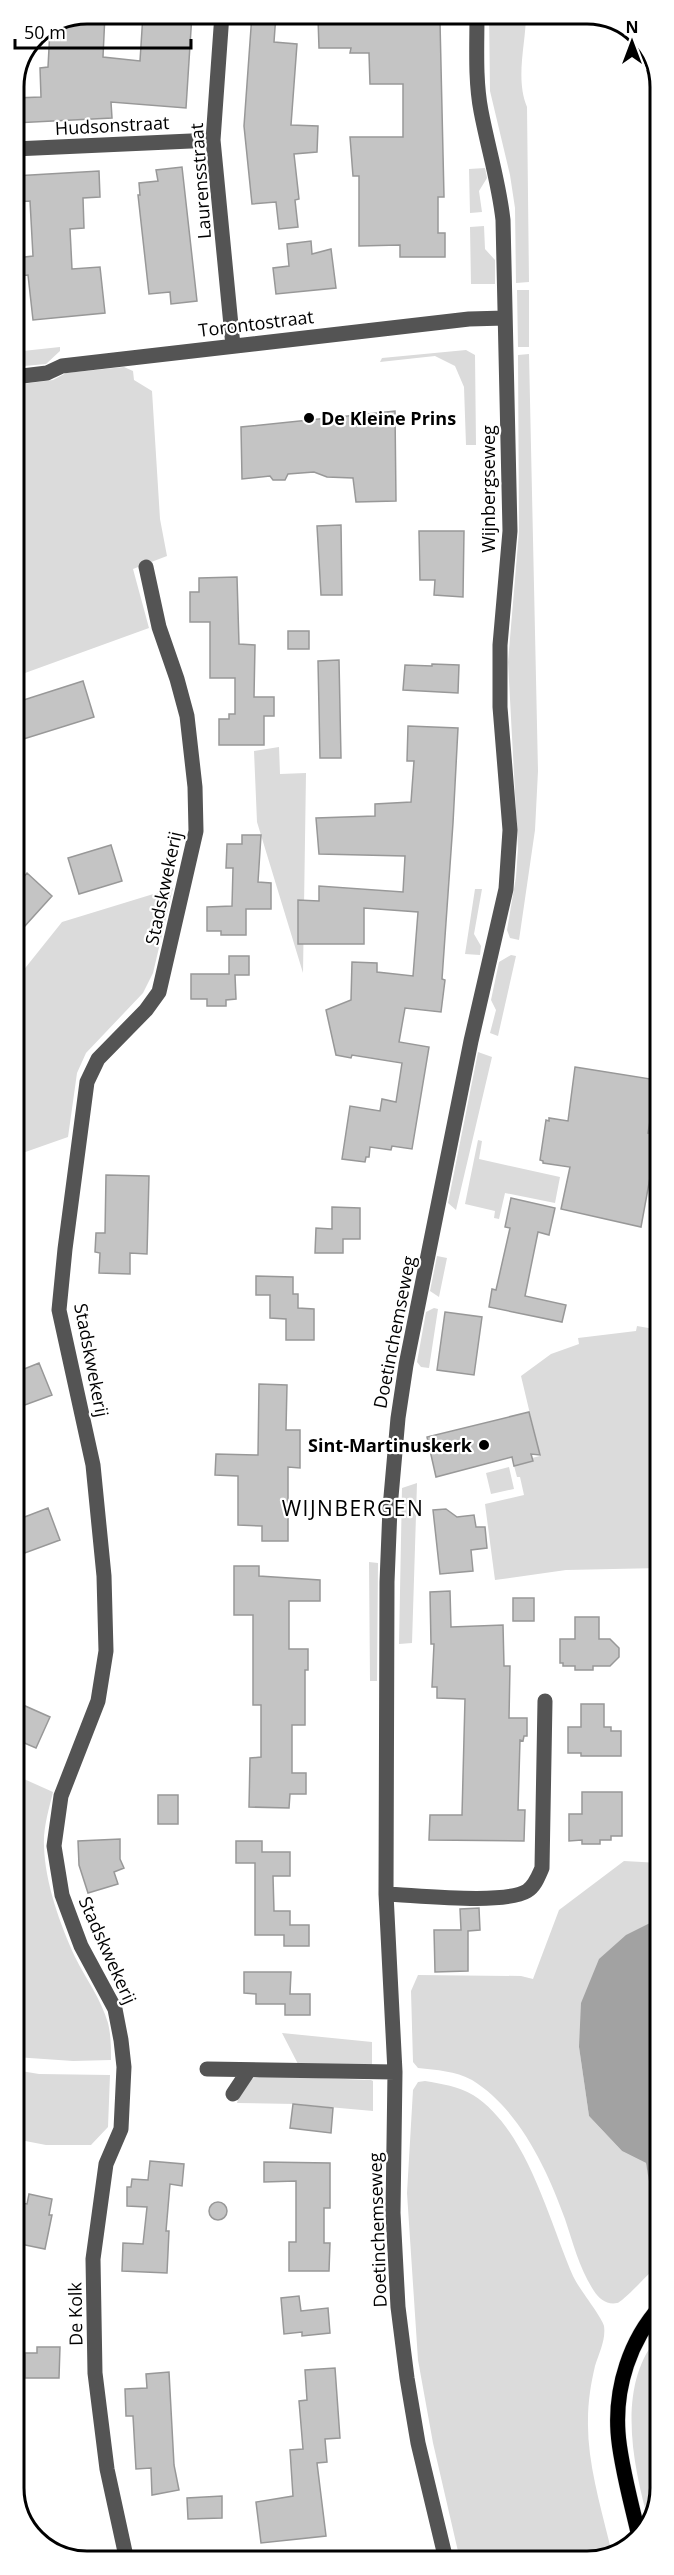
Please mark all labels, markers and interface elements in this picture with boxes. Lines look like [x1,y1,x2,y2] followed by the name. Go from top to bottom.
[15,12,190,50] scale bar
[602,12,662,72] north arrow
[625,16,639,38] text: N
[24,20,66,44] text: 50 m
[54,110,170,140] street label: Hudsonstraat
[184,122,216,240] street label: Laurensstraat
[197,304,315,342] street label: Torontostraat
[321,406,456,430] place label: De Kleine Prins
[302,411,316,425] marker: De Kleine Prins
[476,425,500,553] street label: Wijnbergseweg
[139,829,187,947] street label: Stadskwekerij
[367,1253,421,1410] street label: Doetinchemseweg
[69,1301,115,1419] street label: Stadskwekerij
[308,1433,473,1457] place label: Sint-Martinuskerk
[477,1438,491,1452] marker: Sint-Martinuskerk
[282,1494,424,1522] district label: WIJNBERGEN
[74,1892,142,2008] street label: Stadskwekerij
[362,2152,392,2308] street label: Doetinchemseweg
[62,2281,88,2346] street label: De Kolk

